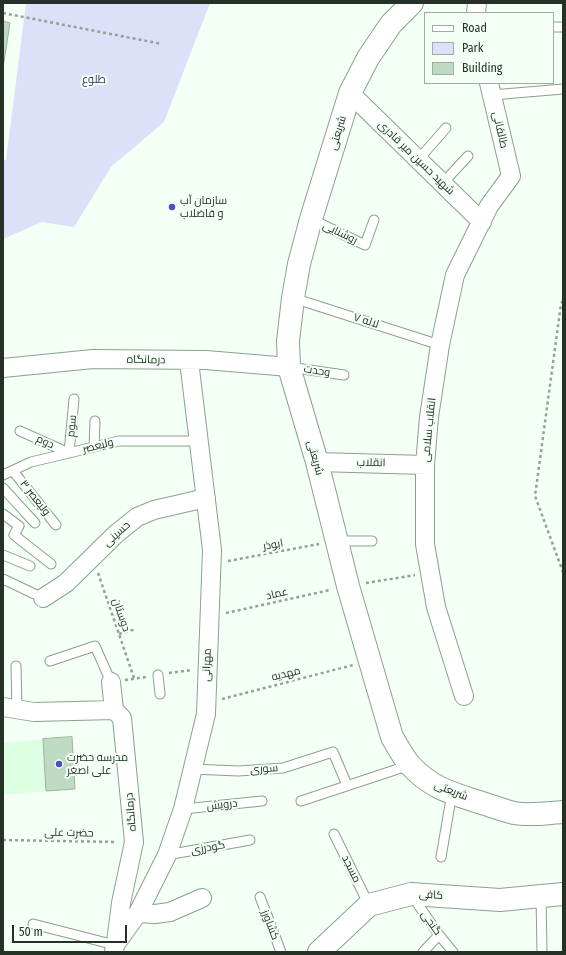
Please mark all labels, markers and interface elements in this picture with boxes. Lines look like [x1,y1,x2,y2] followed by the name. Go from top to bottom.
[424,12,554,84] legend
[462,21,487,35] text: Road
[462,41,483,55] text: Park
[462,61,502,75] text: Building
[82,73,106,87] park label: طلوع
[489,110,511,150] street label: طالقانی
[327,114,349,152] street label: شریعتی
[375,118,457,198] street label: شهید حسین میر قادری
[180,194,227,220] place label: سازمان آب و فاضلاب
[167,202,177,212] marker: سازمان آب و فاضلاب
[320,219,360,247] street label: روشنایی
[352,311,380,331] street label: لاله ۷
[126,353,166,367] street label: درمانگاه
[303,362,331,380] street label: وحدت
[419,397,439,463] street label: انقلاب سلامی
[64,414,80,438] street label: سوم
[34,432,56,452] street label: دوم
[81,436,115,456] street label: ولیعصر
[304,439,326,477] street label: شریعتی
[356,456,386,470] street label: انقلاب
[17,478,53,518] street label: ولیعصر ۳
[101,518,133,550] street label: حسینی
[262,537,284,553] street label: ابوذر
[265,585,289,603] street label: عماد
[109,597,133,633] street label: دوستان
[200,648,214,682] street label: مهرانی
[270,664,302,684] street label: مهدیه
[67,751,128,777] place label: مدرسه حضرت علی اصغر
[54,759,64,769] marker: مدرسه حضرت علی اصغر
[249,761,279,777] street label: سوری
[432,778,470,804] street label: شریعتی
[123,792,139,832] street label: درمانگاه
[206,797,238,813] street label: درویش
[44,826,94,840] street label: حضرت علی
[190,838,226,858] street label: گودرزی
[339,853,363,885] street label: مسجد
[418,888,444,902] street label: کافی
[258,908,282,942] street label: کشاورز
[418,908,444,938] street label: گنجی
[14,917,129,943] scale bar
[19,925,43,939] text: 50 m

